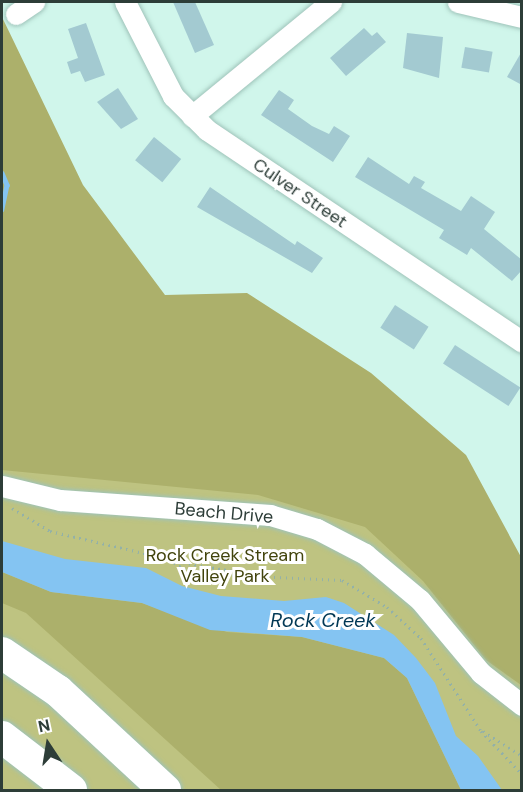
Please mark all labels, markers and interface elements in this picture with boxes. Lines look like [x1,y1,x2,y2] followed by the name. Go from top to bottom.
[249,154,351,232] street label: Culver Street
[174,498,274,528] street label: Beach Drive
[146,545,304,588] park label: Rock Creek Stream Valley Park
[270,608,376,632] water label: Rock Creek
[18,714,78,774] north arrow
[36,714,52,737] text: N

